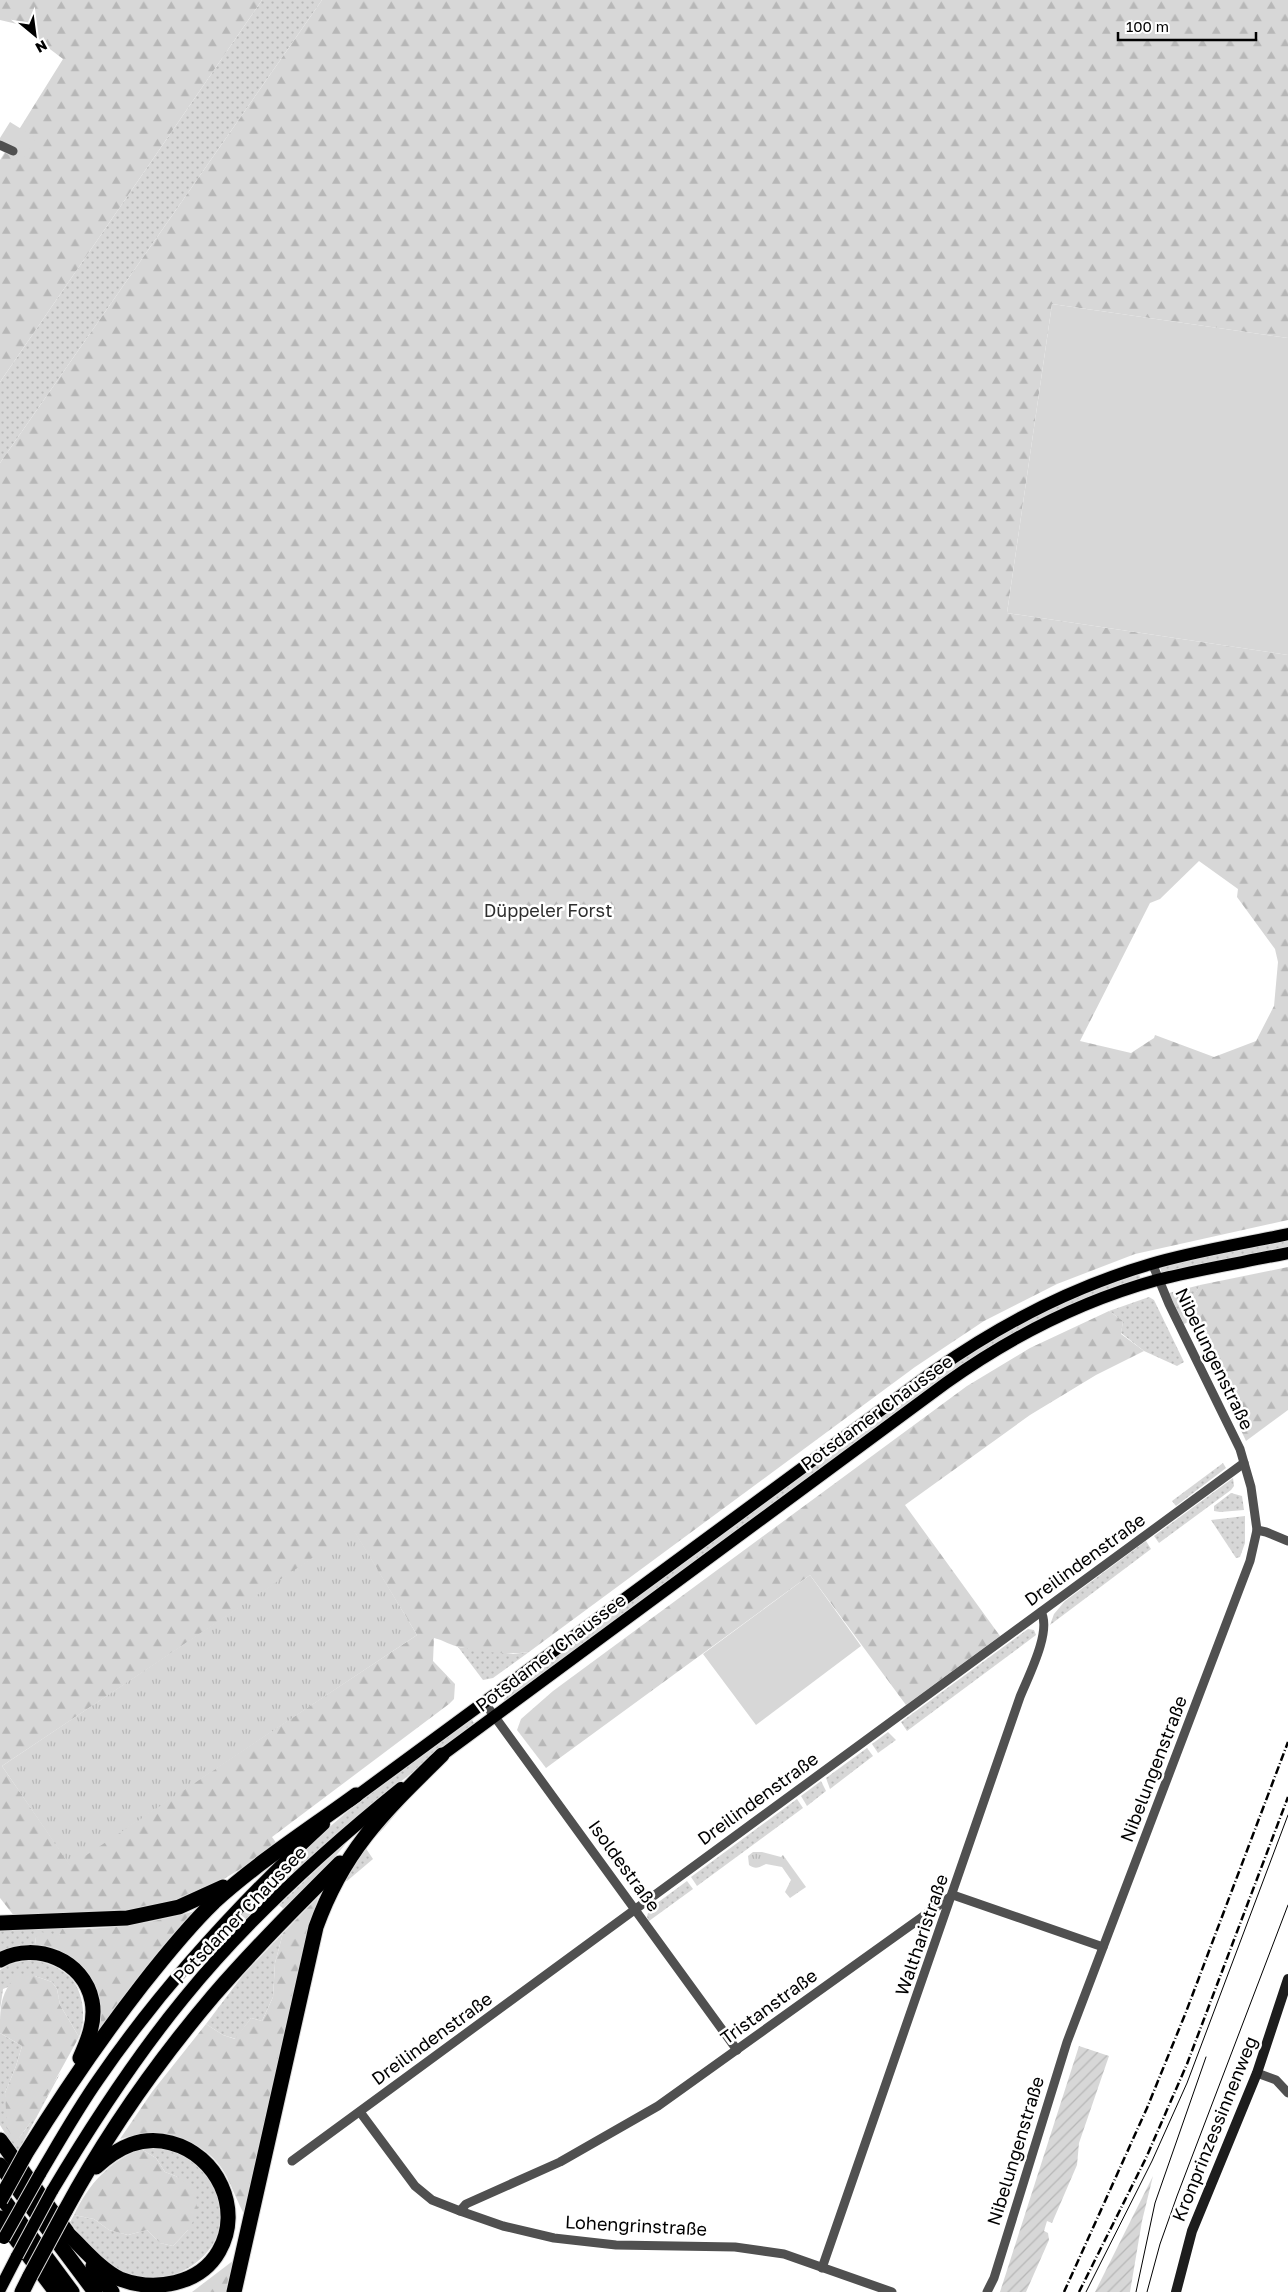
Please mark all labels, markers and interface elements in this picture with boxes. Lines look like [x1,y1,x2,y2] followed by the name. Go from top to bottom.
[10,10,60,60] north arrow
[1118,10,1256,42] scale bar
[1126,17,1169,35] text: 100 m
[33,37,50,57] text: N
[484,899,612,921] park label: Düppeler Forst
[1171,1284,1259,1433] street label: Nibelungenstraße
[796,1350,957,1475] street label: Potsdamer Chaussee
[1020,1508,1149,1610] street label: Dreilindenstraße
[471,1588,630,1716] street label: Potsdamer Chaussee
[1115,1692,1191,1845] street label: Nibelungenstraße
[693,1747,822,1849] street label: Dreilindenstraße
[584,1815,665,1915] street label: Isoldestraße
[168,1841,311,1988] street label: Potsdamer Chaussee
[890,1871,952,1998] street label: Waltharistraße
[716,1964,821,2049] street label: Tristanstraße
[367,1987,496,2089] street label: Dreilindenstraße
[1167,2033,1261,2225] street label: Kronprinzessinnenweg
[982,2073,1048,2228] street label: Nibelungenstraße
[565,2210,708,2240] street label: Lohengrinstraße

